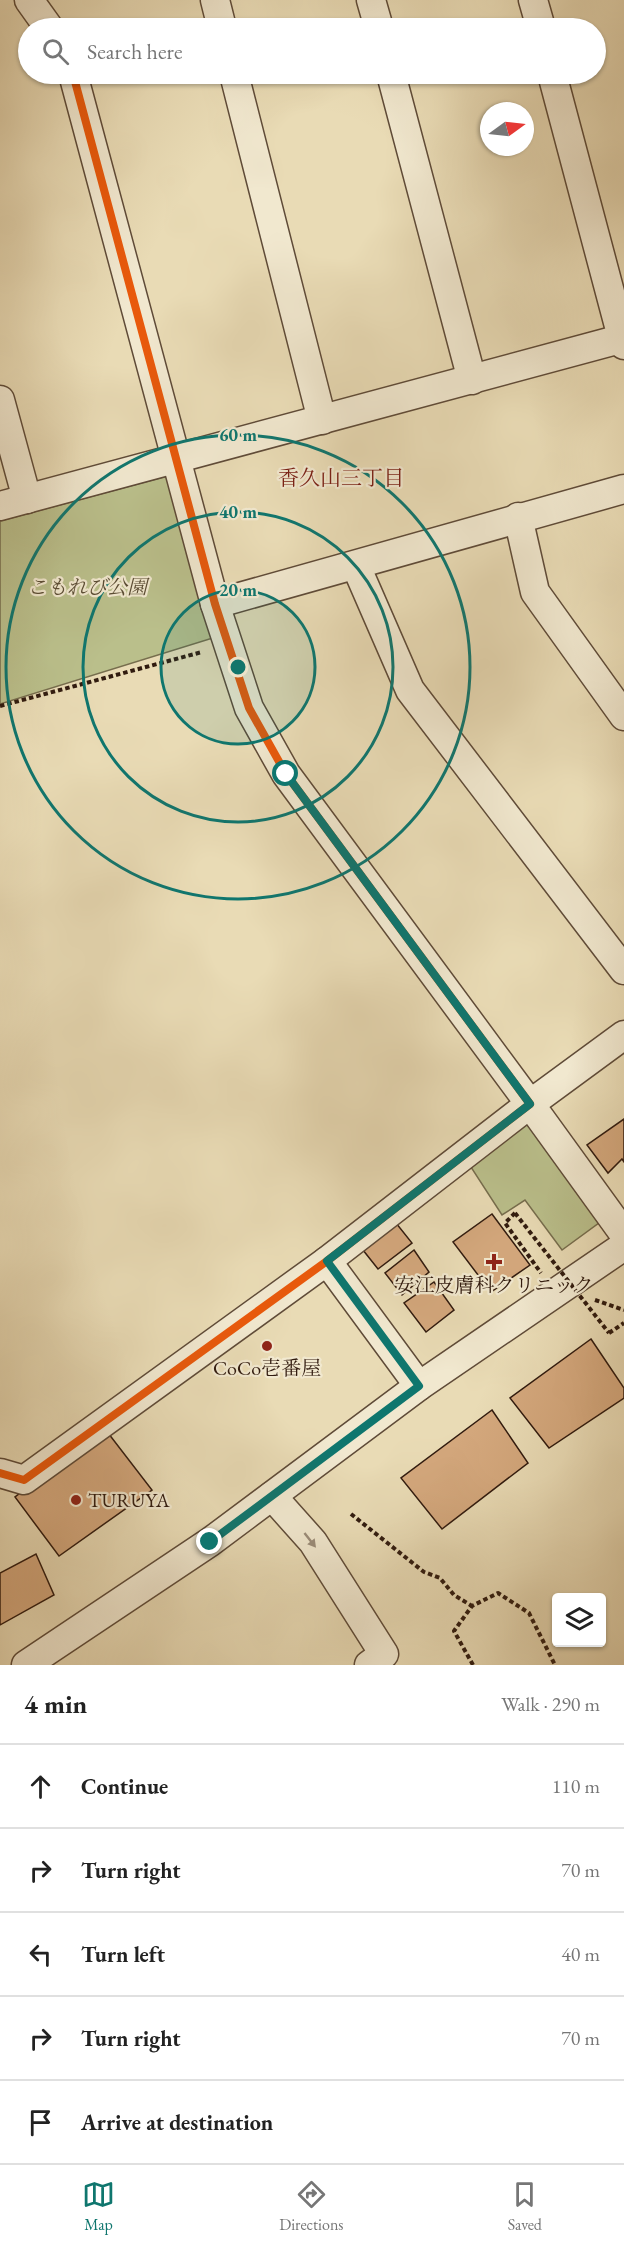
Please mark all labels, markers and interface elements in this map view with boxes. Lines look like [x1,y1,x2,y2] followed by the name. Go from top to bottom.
[18,18,606,84] search box
[39,35,72,68] icon: search
[87,37,182,66] text: Search here
[480,102,534,156] north arrow
[219,423,257,446] text: 60 m
[278,464,404,491] district label: 香久山三丁目
[219,500,257,523] text: 40 m
[27,574,150,600] park label: こもれび公園
[219,578,257,601] text: 20 m
[228,657,248,677] centre of rings
[272,760,298,786] route start
[485,1253,503,1271] marker: 安江皮膚科クリニック
[395,1272,593,1298] place label: 安江皮膚科クリニック
[260,1339,274,1353] marker: CoCo壱番屋
[213,1355,321,1381] place label: CoCo壱番屋
[88,1487,170,1513] place label: TURUYA
[69,1493,83,1507] marker: TURUYA
[196,1528,222,1554] route end
[304,1532,317,1548] one-way arrow
[552,1593,606,1647] map controls
[552,1593,606,1647] button: layers
[24,1687,87,1721] text: 4 min
[501,1691,600,1717] text: Walk · 290 m
[24,1770,57,1803] icon: ahead
[81,1772,168,1801] text: Continue
[552,1773,600,1799] text: 110 m
[24,1854,57,1887] icon: right
[81,1856,180,1885] text: Turn right
[561,1857,600,1883] text: 70 m
[24,1938,57,1971] icon: left
[81,1940,165,1969] text: Turn left
[561,1941,600,1967] text: 40 m
[24,2022,57,2055] icon: right
[81,2024,180,2053] text: Turn right
[561,2025,600,2051] text: 70 m
[24,2106,57,2139] icon: arrive
[81,2108,273,2137] text: Arrive at destination
[82,2178,115,2235] tab: Map
[279,2178,344,2235] tab: Directions
[508,2178,542,2235] tab: Saved

